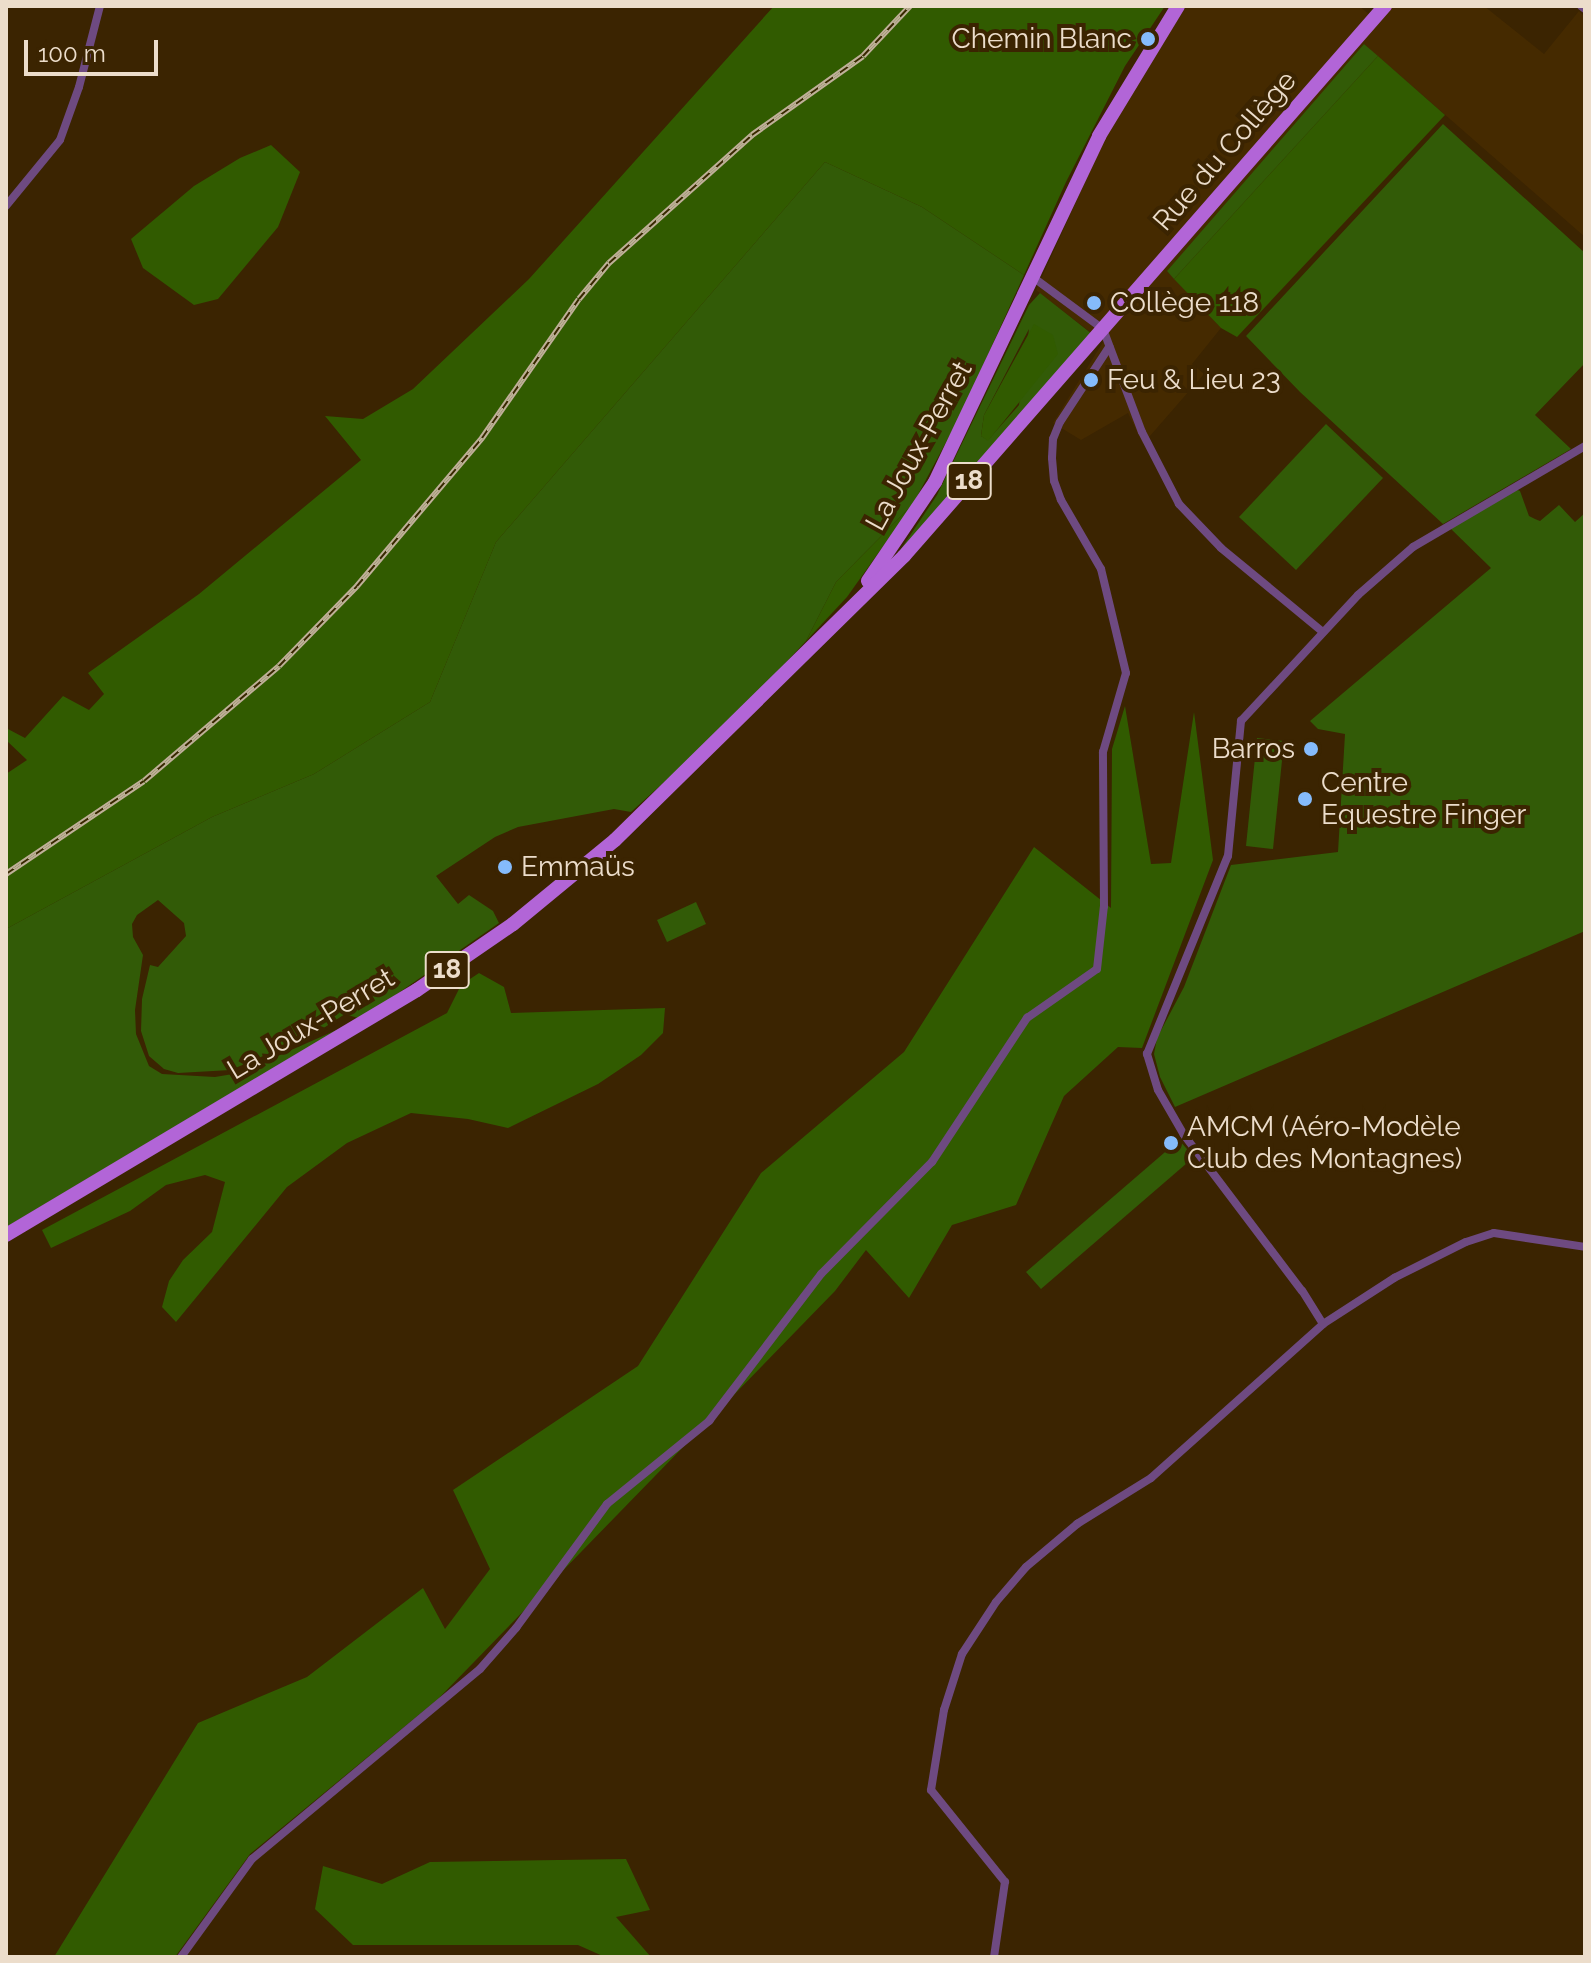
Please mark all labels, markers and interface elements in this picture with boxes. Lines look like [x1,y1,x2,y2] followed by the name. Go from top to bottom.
[952,22,1132,56] place label: Chemin Blanc
[28,24,162,74] scale bar
[1139,30,1157,48] marker: Chemin Blanc
[38,39,106,68] text: 100 m
[1146,64,1304,238] street label: Rue du Collège
[1110,286,1259,320] place label: Collège 118
[1085,294,1103,312] marker: Collège 118
[858,355,980,537] street label: La Joux-Perret
[1107,363,1281,397] place label: Feu & Lieu 23
[1082,371,1100,389] marker: Feu & Lieu 23
[945,459,993,503] road number: 18
[1212,732,1295,766] place label: Barros
[1302,740,1320,758] marker: Barros
[1321,766,1526,832] place label: Centre Equestre Finger
[1296,790,1314,808] marker: Centre Equestre Finger
[521,850,635,884] place label: Emmaüs
[496,858,514,876] marker: Emmaüs
[423,948,471,992] road number: 18
[221,961,401,1087] street label: La Joux-Perret
[1187,1110,1462,1176] place label: AMCM (Aéro-Modèle Club des Montagnes)
[1162,1134,1180,1152] marker: AMCM (Aéro-Modèle Club des Montagnes)

